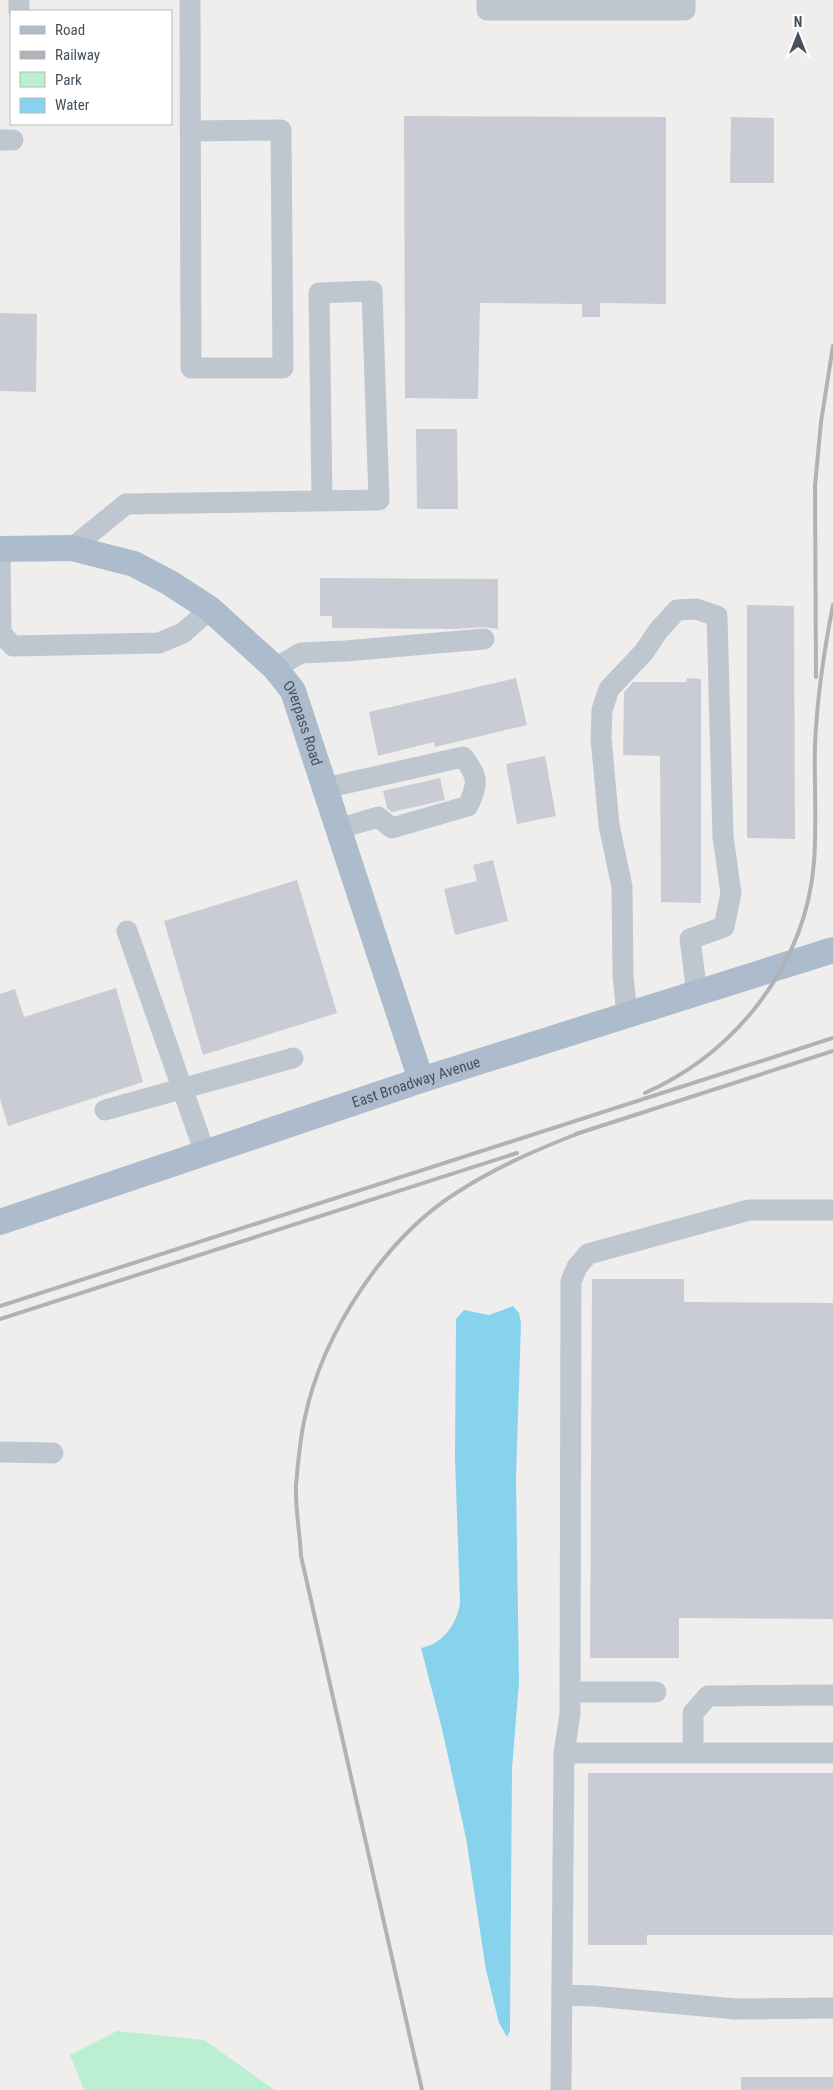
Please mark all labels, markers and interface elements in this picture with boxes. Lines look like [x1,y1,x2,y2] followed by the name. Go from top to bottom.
[10,10,172,125] legend
[773,10,823,60] north arrow
[794,14,802,30] text: N
[55,21,85,39] text: Road
[55,46,100,64] text: Railway
[55,71,82,89] text: Park
[55,96,90,114] text: Water
[279,677,326,768] street label: Overpass Road
[350,1053,483,1112] street label: East Broadway Avenue

